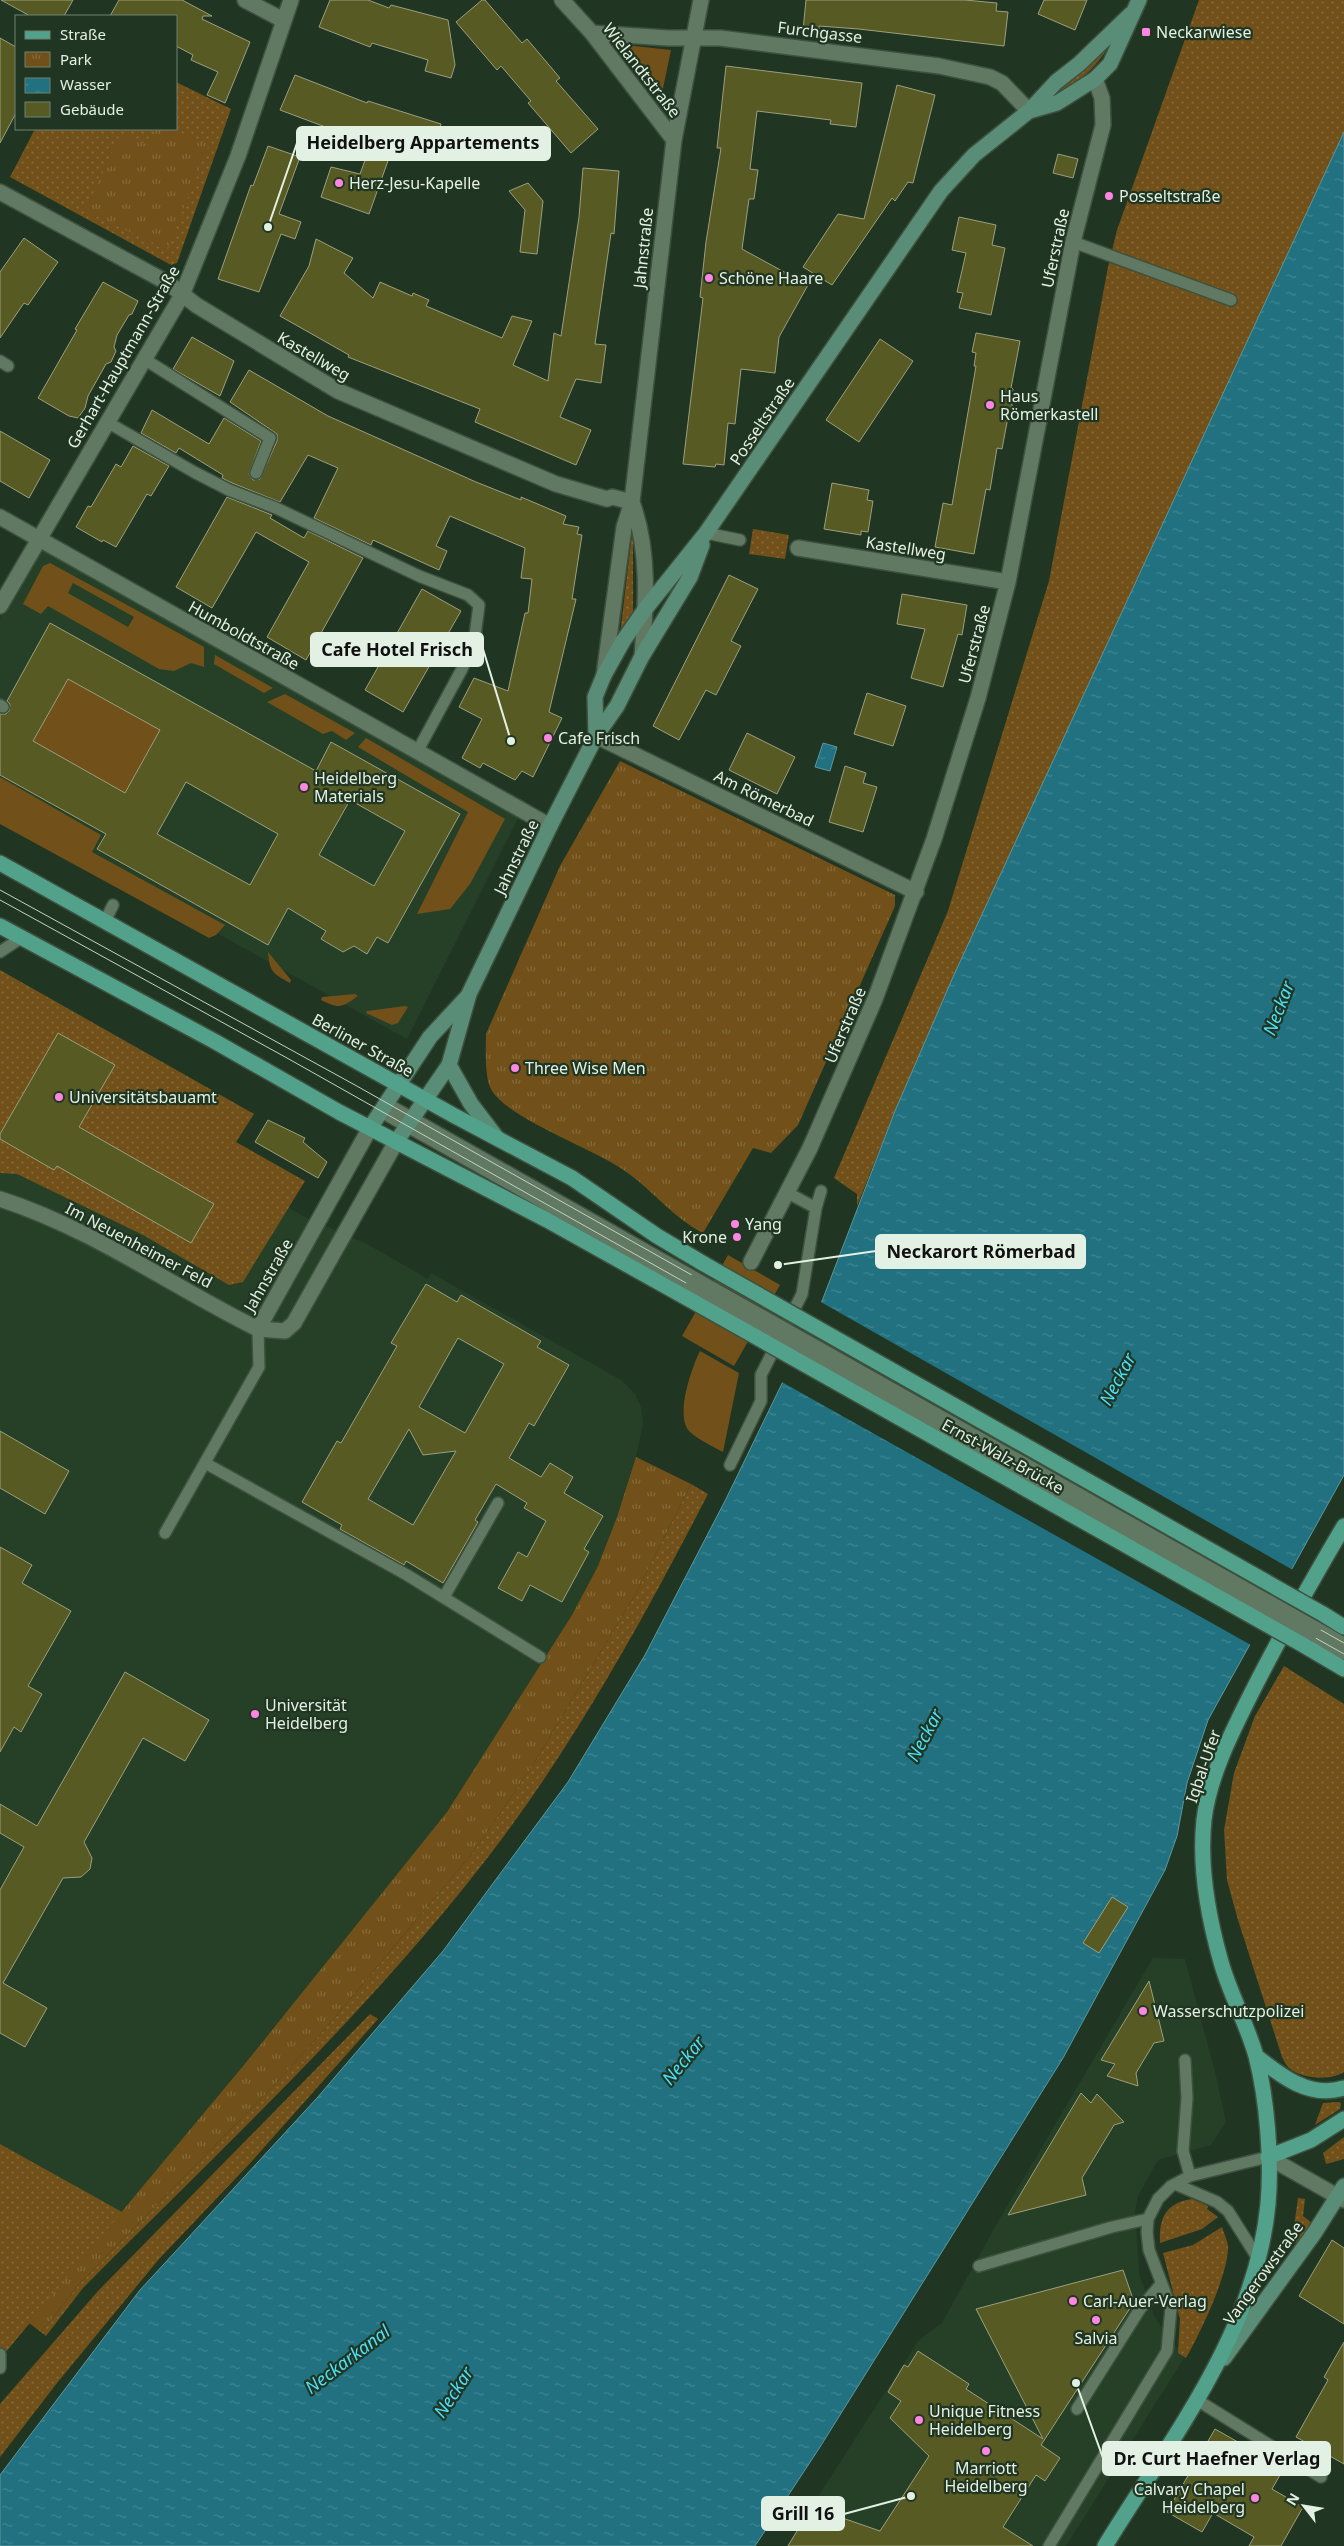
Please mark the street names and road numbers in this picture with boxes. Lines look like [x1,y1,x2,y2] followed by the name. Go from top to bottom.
[776,16,864,48] street label: Furchgasse
[598,18,686,122] street label: Wielandtstraße
[1036,206,1074,290] street label: Uferstraße
[628,207,658,291] street label: Jahnstraße
[62,262,184,452] street label: Gerhart-Hauptmann-Straße
[273,326,355,386] street label: Kastellweg
[725,373,799,469] street label: Posseltstraße
[864,531,948,565] street label: Kastellweg
[185,595,303,675] street label: Humboldtstraße
[953,602,995,686] street label: Uferstraße
[711,764,817,832] street label: Am Römerbad
[487,816,544,900] street label: Jahnstraße
[819,984,871,1066] street label: Uferstraße
[308,1008,418,1082] street label: Berliner Straße
[62,1197,216,1293] street label: Im Neuenheimer Feld
[237,1234,298,1317] street label: Jahnstraße
[938,1413,1068,1499] street label: Ernst-Walz-Brücke
[1180,1726,1226,1806] street label: Iqbal-Ufer
[1218,2217,1308,2329] street label: Vangerowstraße

